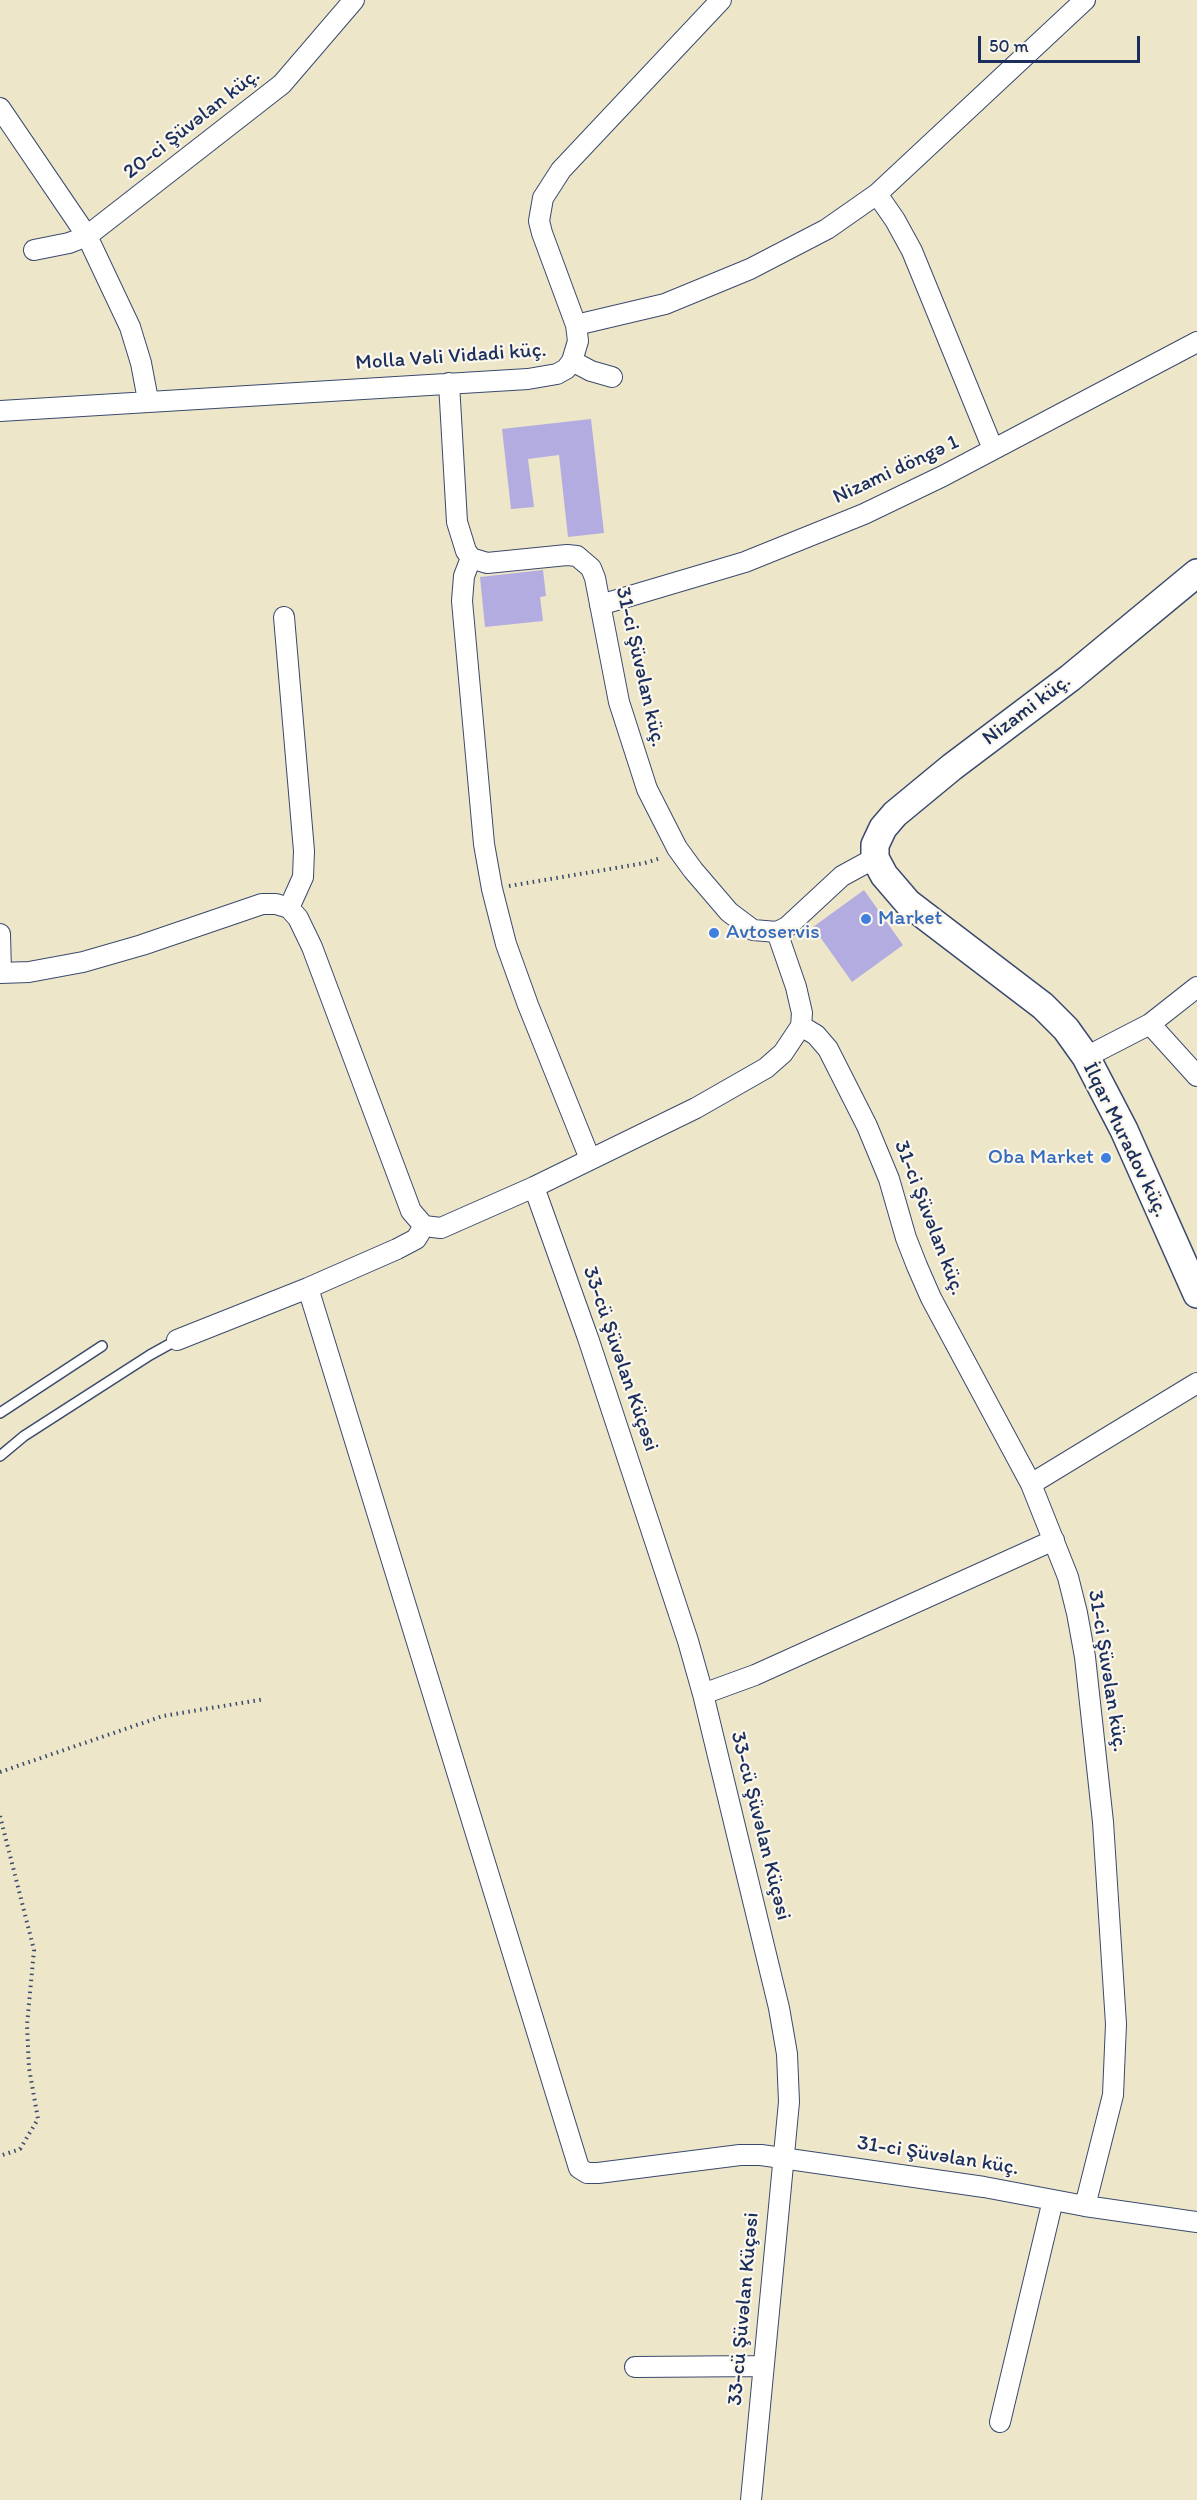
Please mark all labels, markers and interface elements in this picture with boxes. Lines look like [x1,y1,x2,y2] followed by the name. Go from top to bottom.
[981,24,1143,62] scale bar
[989,35,1029,57] text: 50 m
[119,63,265,185] street label: 20-ci Şüvəlan küç.
[355,338,547,376] street label: Molla Vəli Vidadi küç.
[829,430,963,510] street label: Nizami döngə 1
[609,585,671,749] street label: 31-ci Şüvəlan küç.
[978,669,1076,751] street label: Nizami küç.
[878,906,942,932] place label: Market
[859,912,873,926] marker: Market
[726,920,820,946] place label: Avtoservis
[707,926,721,940] marker: Avtoservis
[1077,1058,1173,1222] street label: İlqar Muradov küç.
[888,1137,970,1299] street label: 31-ci Şüvəlan küç.
[988,1145,1094,1171] place label: Oba Market
[1099,1151,1113,1165] marker: Oba Market
[577,1263,663,1455] street label: 33-cü Şüvəlan Küçəsi
[1082,1588,1132,1754] street label: 31-ci Şüvəlan küç.
[724,1729,796,1923] street label: 33-cü Şüvəlan Küçəsi
[855,2131,1021,2181] street label: 31-ci Şüvəlan küç.
[723,2211,765,2407] street label: 33-cü Şüvəlan Küçəsi

